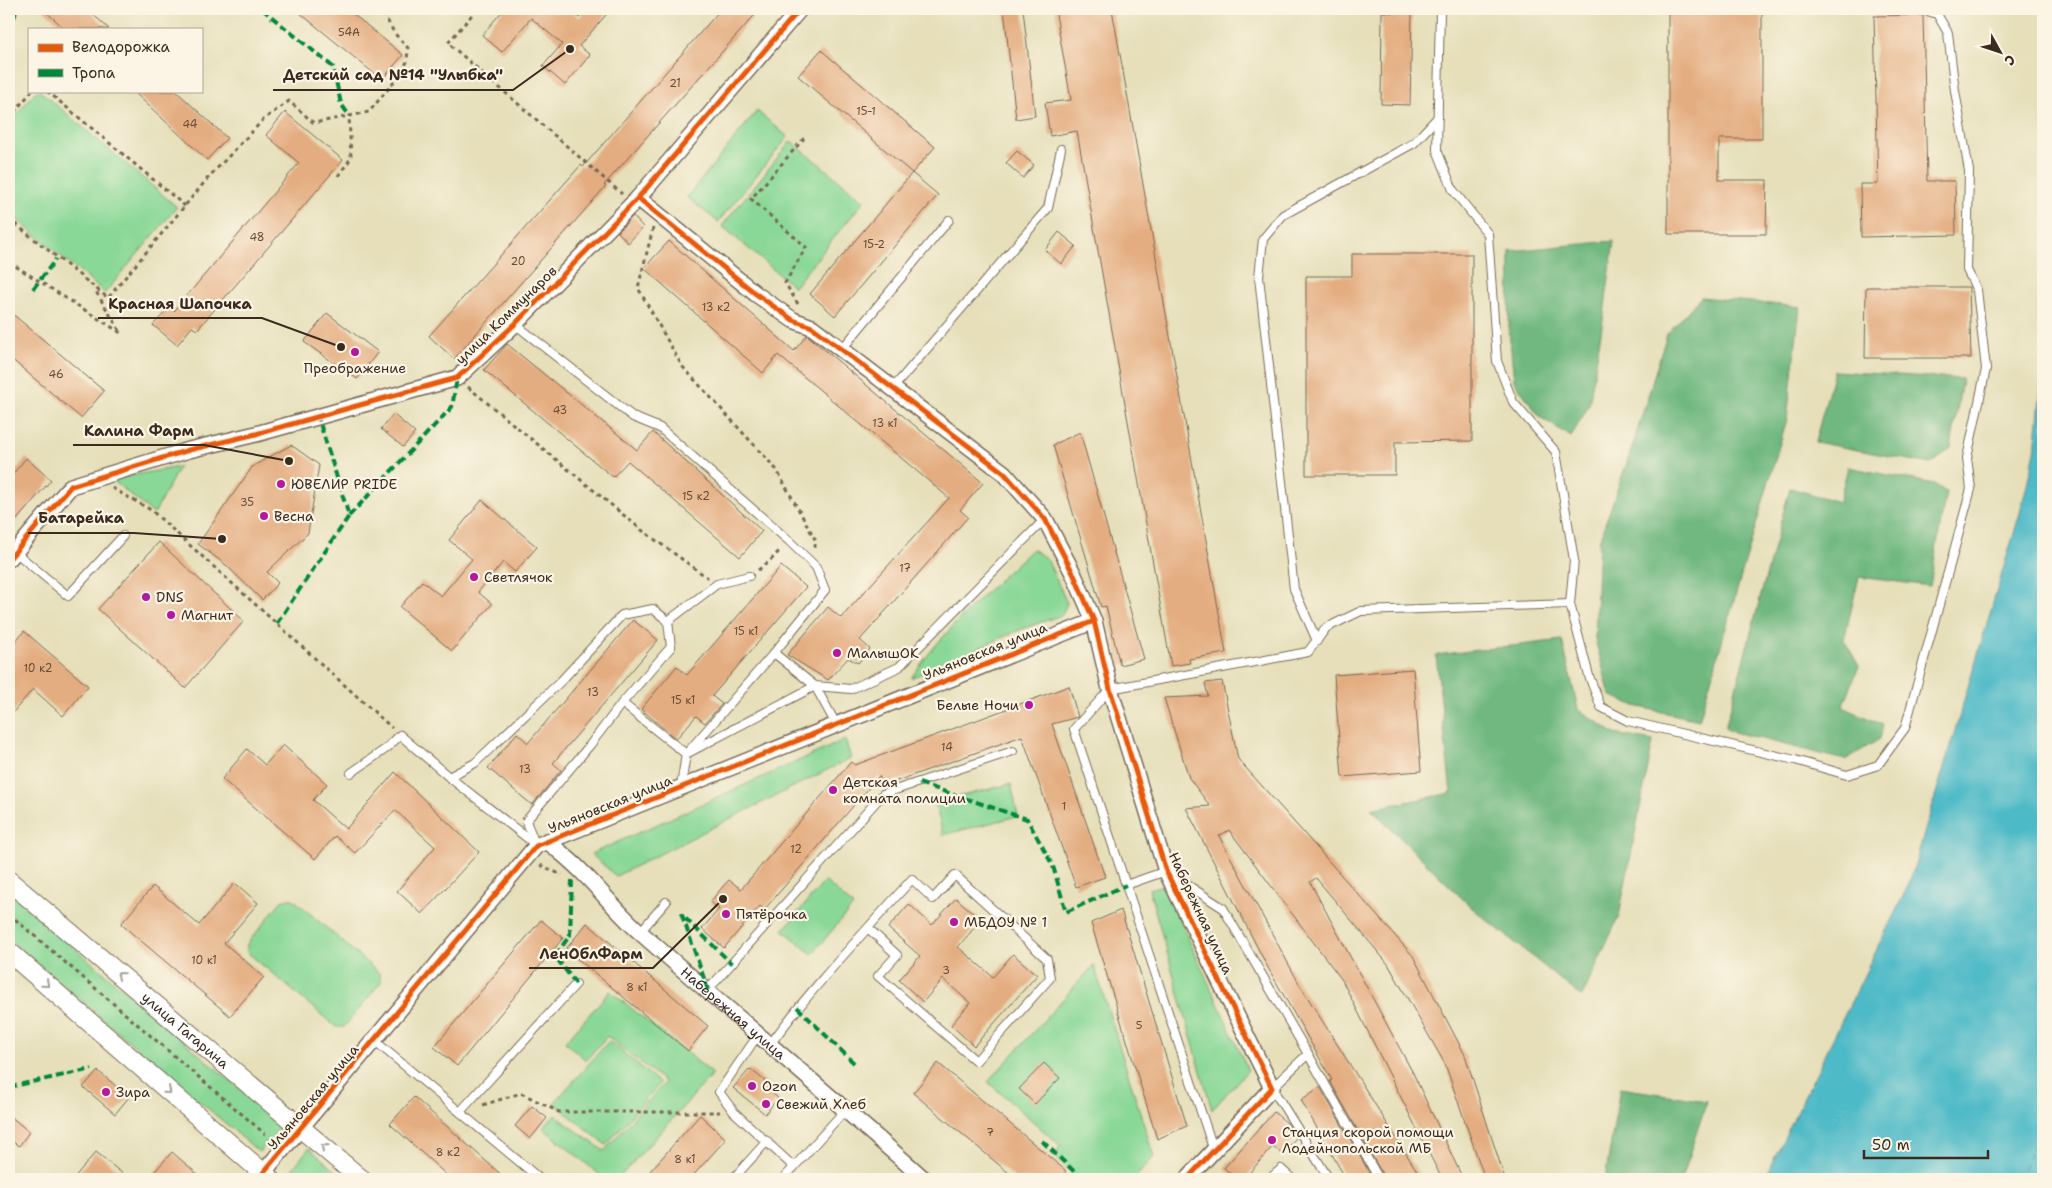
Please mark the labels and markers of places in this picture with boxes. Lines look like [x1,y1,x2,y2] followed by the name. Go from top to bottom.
[273,60,513,90] callout: Детский сад №14 "Улыбка"
[98,288,262,318] callout: Красная Шапочка
[349,346,361,358] marker: Преображение
[304,359,406,377] place label: Преображение
[73,415,204,445] callout: Калина Фарм
[291,475,398,493] place label: ЮВЕЛИР PRIDE
[275,478,287,490] marker: ЮВЕЛИР PRIDE
[28,503,134,533] callout: Батарейка
[274,507,314,525] place label: Весна
[258,510,270,522] marker: Весна
[484,568,553,586] place label: Светлячок
[468,571,480,583] marker: Светлячок
[156,588,184,606] place label: DNS
[140,591,152,603] marker: DNS
[181,606,234,624] place label: Магнит
[165,609,177,621] marker: Магнит
[847,644,919,662] place label: МалышОК
[831,647,843,659] marker: МалышОК
[936,696,1019,714] place label: Белые Ночи
[1023,699,1035,711] marker: Белые Ночи
[843,773,966,807] place label: Детская комната полиции
[827,784,839,796] marker: Детская комната полиции
[736,905,807,923] place label: Пятёрочка
[720,908,732,920] marker: Пятёрочка
[964,913,1047,931] place label: МБДОУ № 1
[948,916,960,928] marker: МБДОУ № 1
[529,938,653,968] callout: ЛенОблФарм
[762,1077,797,1095] place label: Ozon
[746,1080,758,1092] marker: Ozon
[116,1083,150,1101] place label: Зира
[100,1086,112,1098] marker: Зира
[776,1095,866,1113] place label: Свежий Хлеб
[760,1098,772,1110] marker: Свежий Хлеб
[1282,1123,1454,1157] place label: Станция скорой помощи Лодейнопольской МБ
[1266,1134,1278,1146] marker: Станция скорой помощи Лодейнопольской МБ

